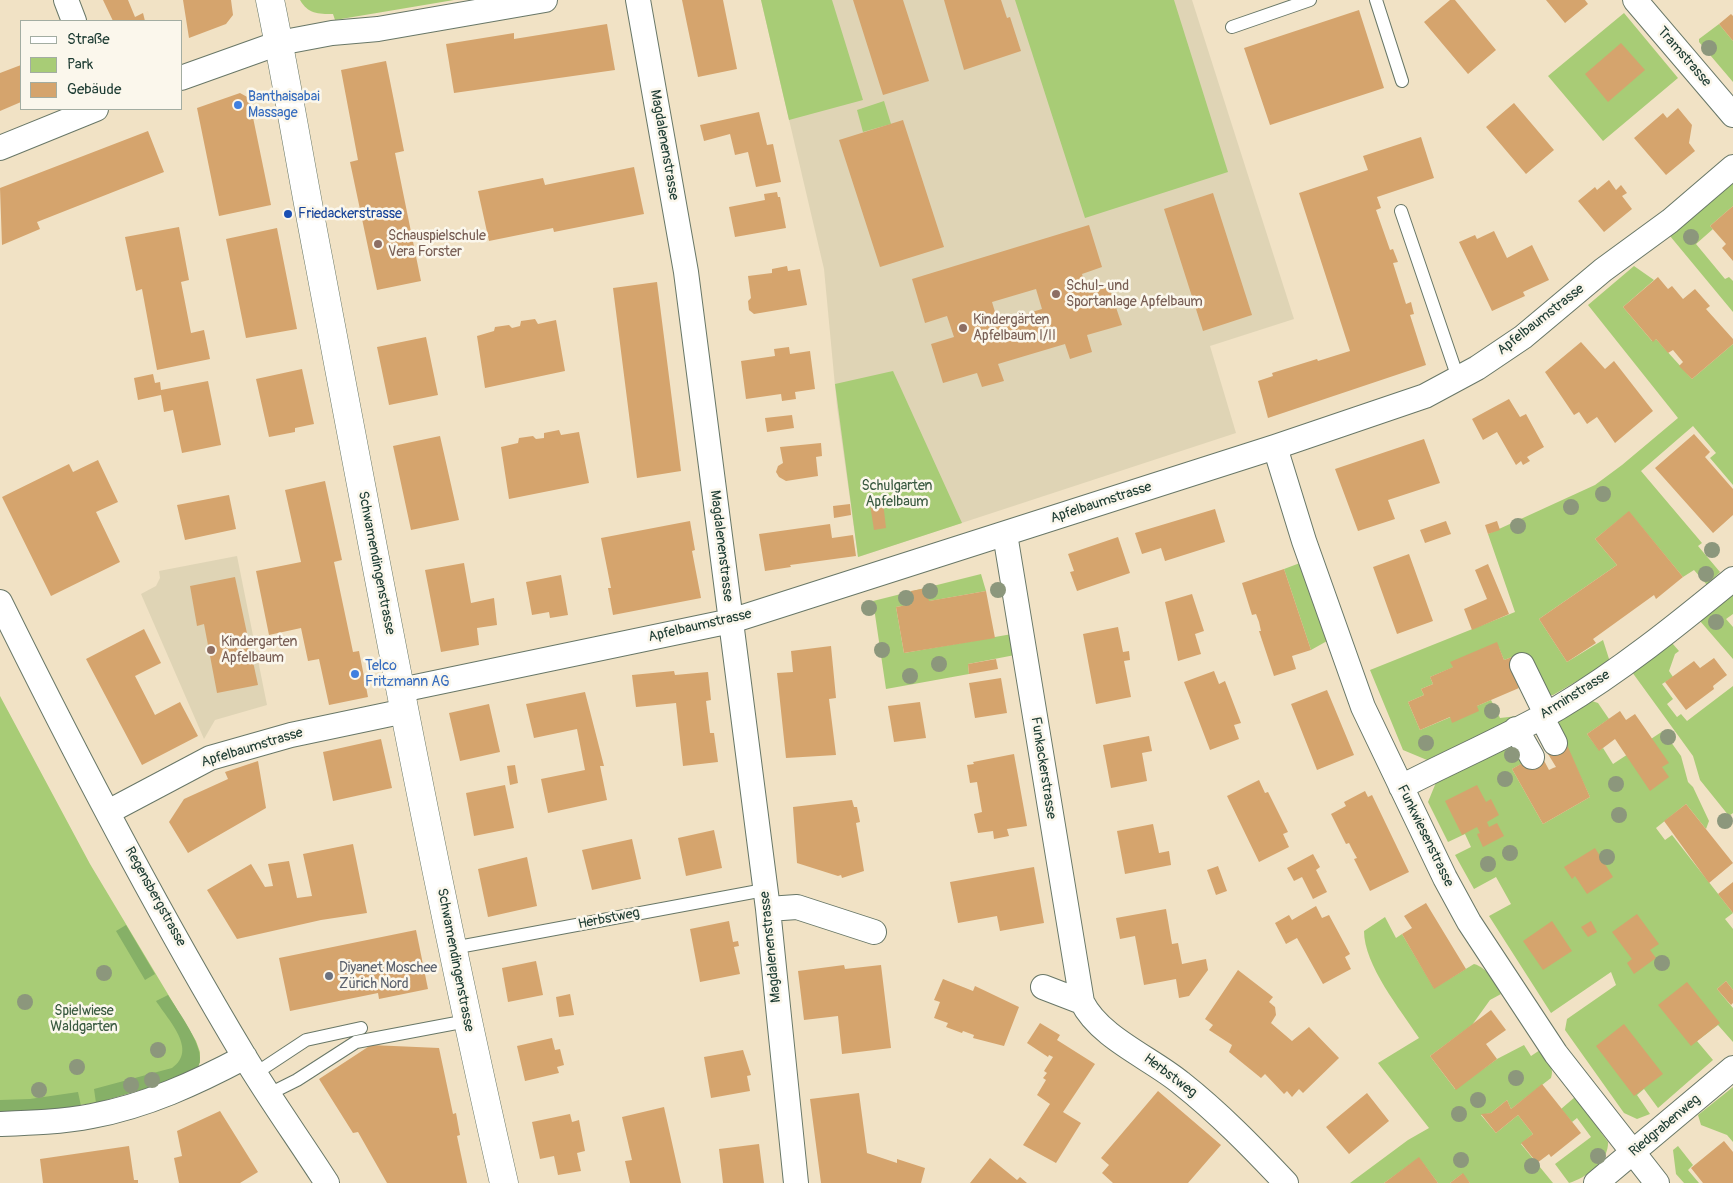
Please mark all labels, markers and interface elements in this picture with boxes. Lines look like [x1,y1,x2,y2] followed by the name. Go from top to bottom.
[20,20,182,110] legend
[1653,24,1715,90] street label: Tramstrasse
[67,30,110,49] text: Straße
[67,55,93,74] text: Park
[67,80,121,99] text: Gebäude
[646,88,682,202] street label: Magdalenenstrasse
[248,89,320,121] place label: Banthaisabai Massage
[232,99,244,111] marker: Banthaisabai Massage
[298,206,402,222] place label: Friedackerstrasse
[282,208,294,220] marker: Friedackerstrasse
[388,228,486,260] place label: Schauspielschule Vera Forster
[372,238,384,250] marker: Schauspielschule Vera Forster
[1066,278,1203,310] place label: Schul- und Sportanlage Apfelbaum
[1494,281,1588,359] street label: Apfelbaumstrasse
[1050,288,1062,300] marker: Schul- und Sportanlage Apfelbaum
[973,312,1056,344] place label: Kindergärten Apfelbaum I/II
[957,322,969,334] marker: Kindergärten Apfelbaum I/II
[862,478,932,511] park label: Schulgarten Apfelbaum
[1048,479,1154,527] street label: Apfelbaumstrasse
[706,489,736,603] street label: Magdalenenstrasse
[354,490,398,636] street label: Schwamendingenstrasse
[647,606,753,646] street label: Apfelbaumstrasse
[221,634,297,666] place label: Kindergarten Apfelbaum
[205,644,217,656] marker: Kindergarten Apfelbaum
[365,658,450,690] place label: Telco Fritzmann AG
[1537,667,1613,723] street label: Arminstrasse
[349,668,361,680] marker: Telco Fritzmann AG
[1027,716,1059,820] street label: Funkackerstrasse
[199,725,305,771] street label: Apfelbaumstrasse
[1393,782,1457,890] street label: Funkwiesenstrasse
[121,844,189,950] street label: Regensbergstrasse
[433,887,477,1033] street label: Schwamendingenstrasse
[757,890,785,1004] street label: Magdalenenstrasse
[577,905,641,933] street label: Herbstweg
[339,960,437,992] place label: Diyanet Moschee Zürich Nord
[323,970,335,982] marker: Diyanet Moschee Zürich Nord
[50,1003,118,1036] park label: Spielwiese Waldgarten
[1140,1051,1200,1101] street label: Herbstweg
[1626,1091,1704,1161] street label: Riedgrabenweg

